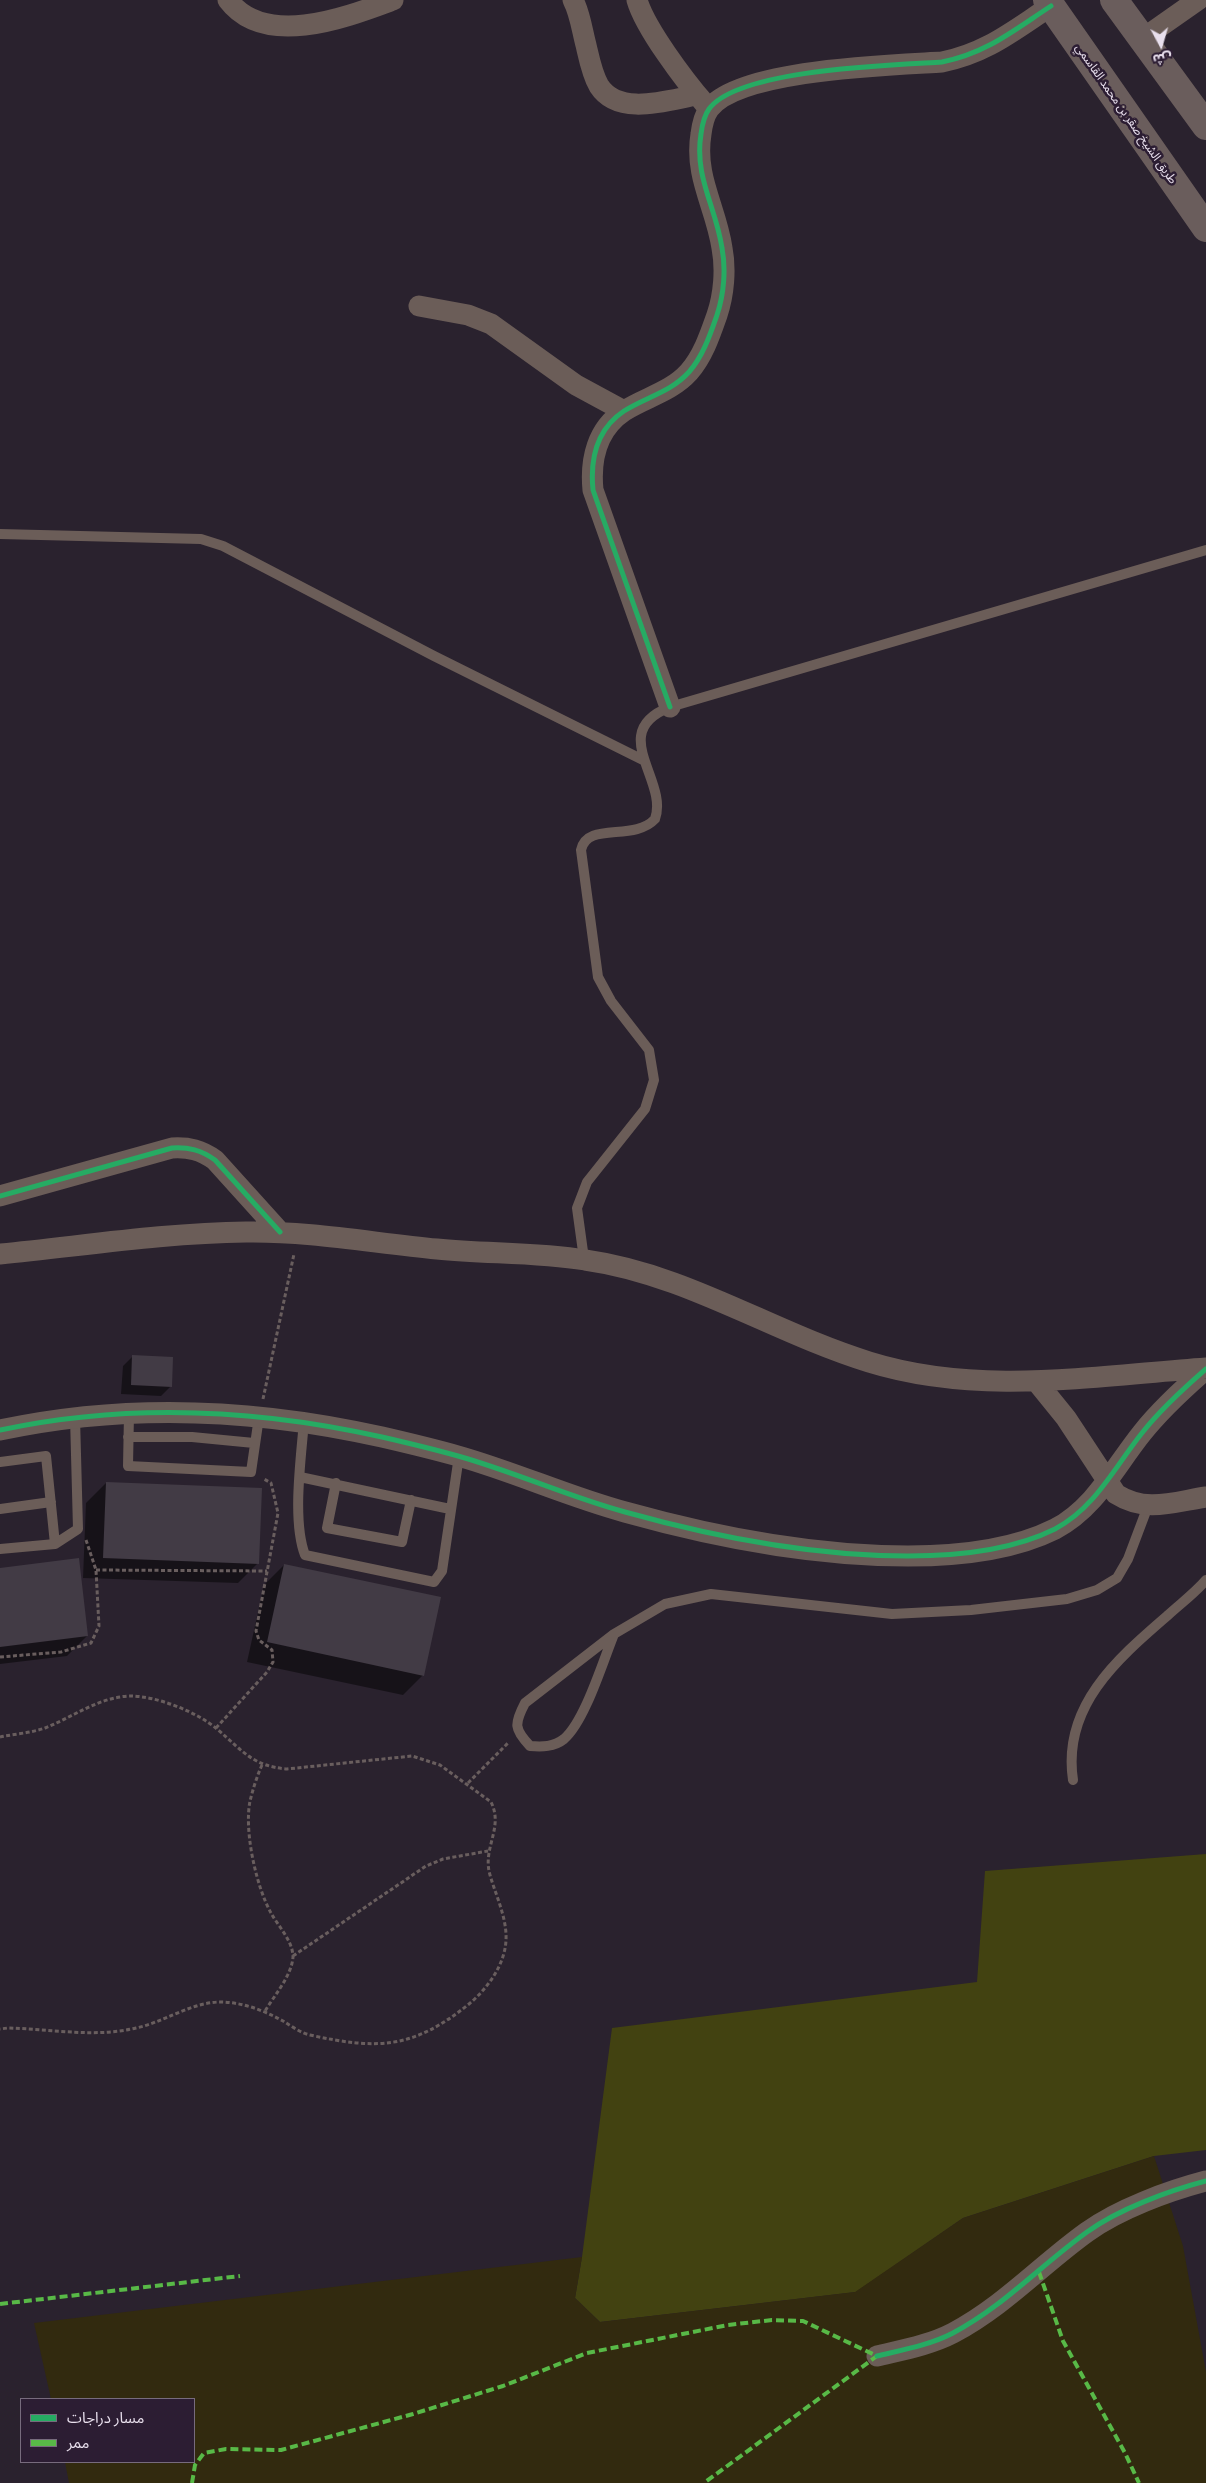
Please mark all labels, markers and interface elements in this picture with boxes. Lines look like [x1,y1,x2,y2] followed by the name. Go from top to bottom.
[1136,20,1186,70] north arrow
[1072,41,1180,187] street label: طريق الشيخ صقر بن محمد القاسمي
[20,2398,195,2463] legend
[67,2405,144,2428] text: مسار دراجات
[67,2430,90,2453] text: ممر

